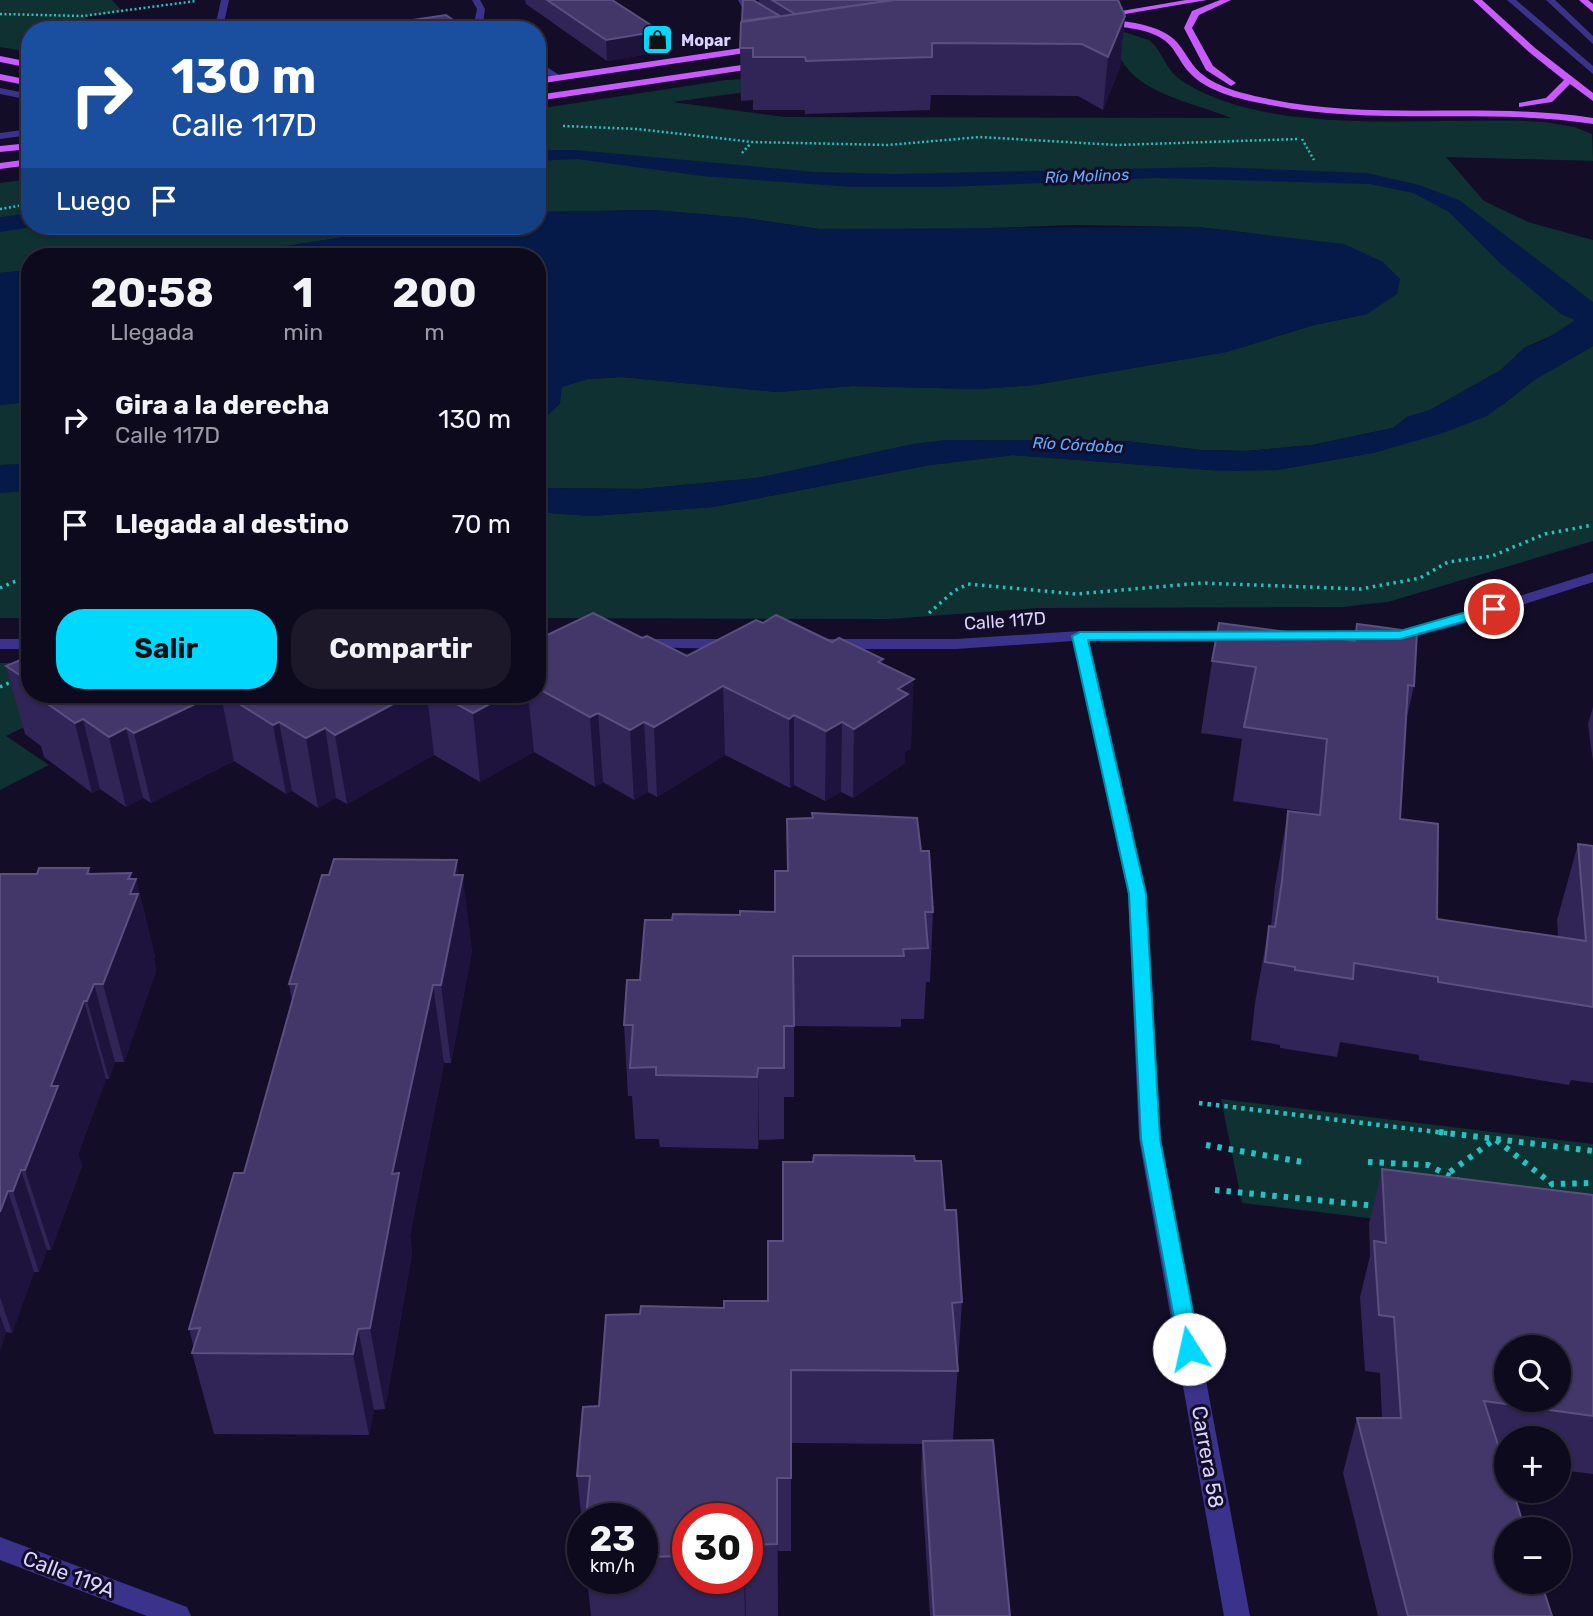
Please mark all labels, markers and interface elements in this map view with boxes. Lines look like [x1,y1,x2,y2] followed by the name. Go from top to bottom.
[641,23,675,57] shop icon: Mopar
[681,31,732,50] place label: Mopar
[171,47,316,105] text: 130 m
[56,49,147,140] icon: right
[171,106,317,144] text: Calle 117D
[1045,165,1129,187] water label: Río Molinos
[145,182,183,220] icon: arrive
[56,186,131,217] text: Luego
[90,268,214,318] text: 20:58
[293,268,314,318] text: 1
[392,268,477,318] text: 200
[110,318,194,346] text: Llegada
[283,318,323,346] text: min
[424,318,445,346] text: m
[115,390,329,421] text: Gira a la derecha
[56,401,94,439] icon: right
[438,404,511,435] text: 130 m
[115,421,220,449] text: Calle 117D
[1032,433,1124,457] water label: Río Córdoba
[56,506,94,544] icon: arrive
[115,509,349,540] text: Llegada al destino
[452,509,511,540] text: 70 m
[1464,579,1524,639] pin
[1475,590,1513,628] icon: arrive
[963,607,1047,635] street label: Calle 117D
[56,609,277,689] button: Salir
[291,609,511,689] button: Compartir
[1152,1312,1226,1386] position arrow
[1494,1335,1571,1594] map controls
[1494,1335,1571,1412] button: search
[1187,1404,1229,1510] street label: Carrera 58
[1494,1426,1571,1503] button: +
[672,1503,763,1594] speed limit sign: 30
[1494,1517,1571,1594] button: −
[590,1518,635,1560] text: 23
[20,1545,118,1603] street label: Calle 119A
[590,1555,635,1577] text: km/h

